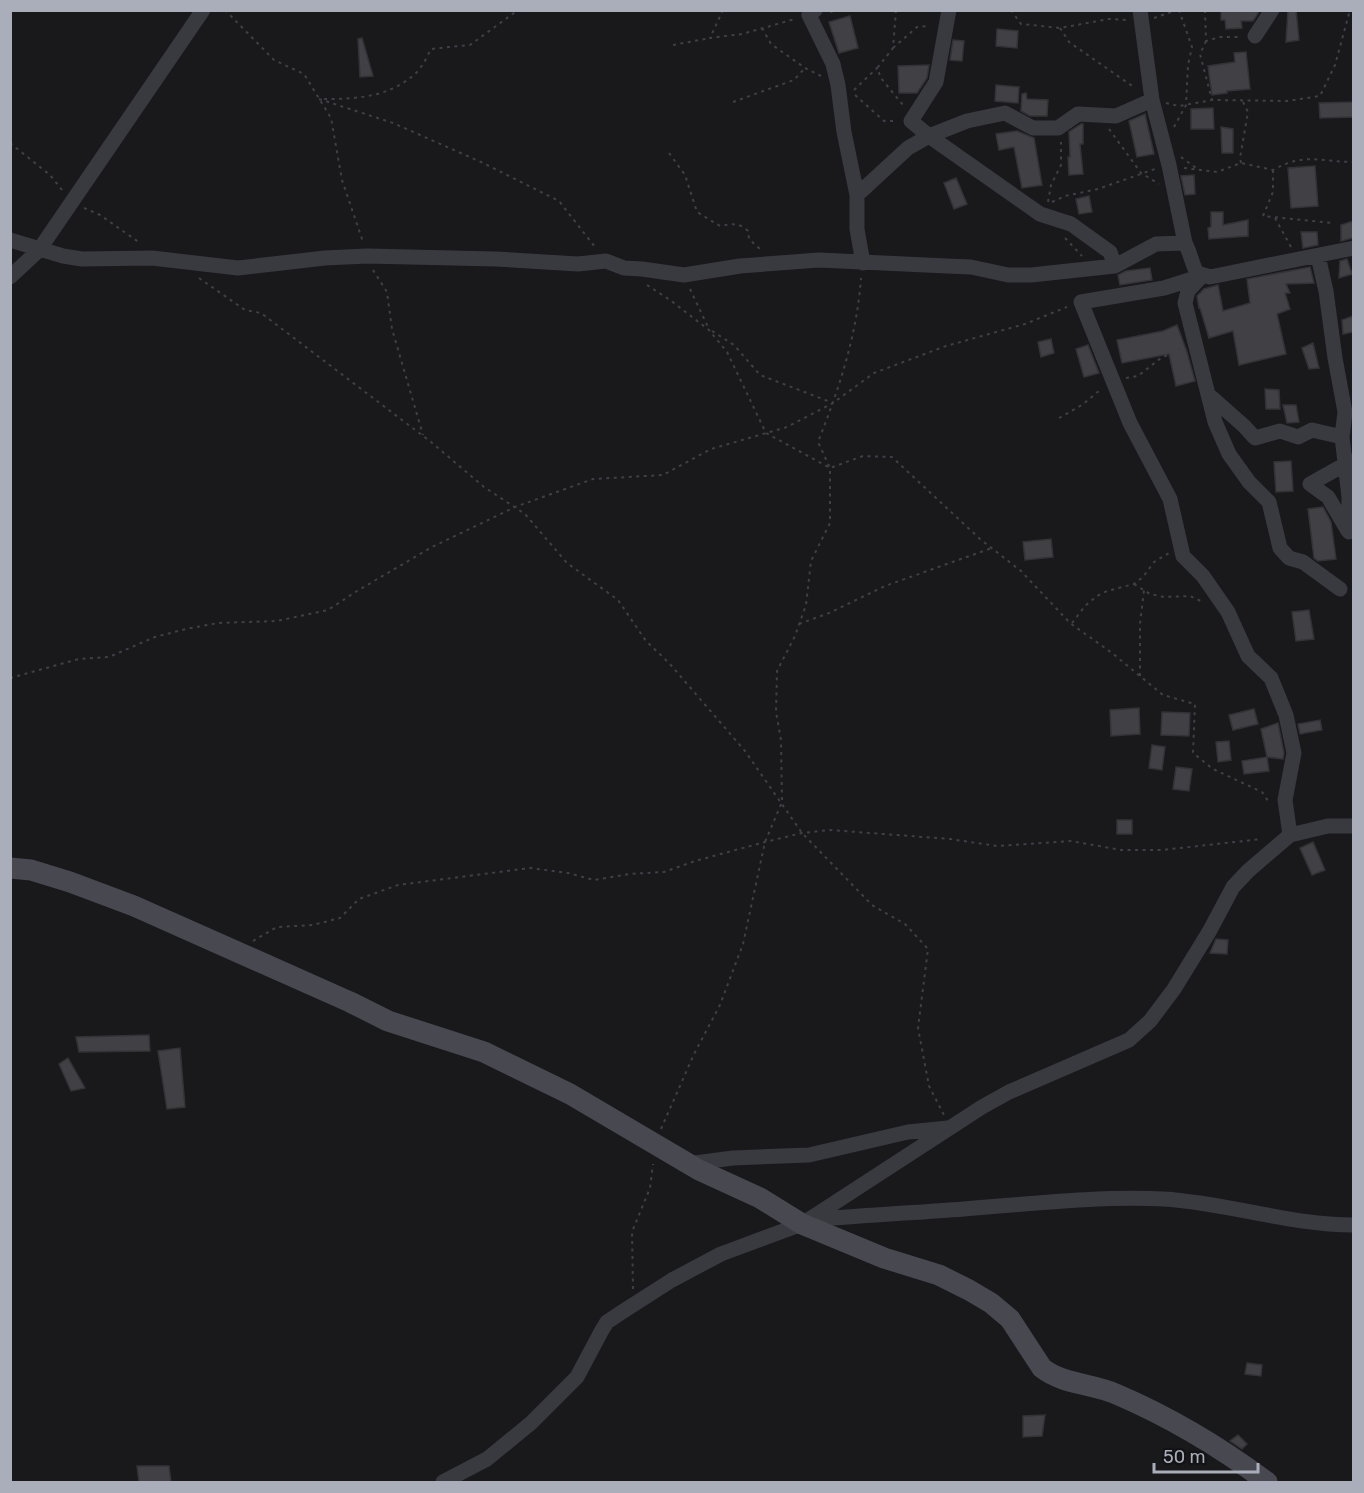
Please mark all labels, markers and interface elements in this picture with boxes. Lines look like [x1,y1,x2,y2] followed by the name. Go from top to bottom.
[1154,1436,1258,1474] scale bar
[1163,1446,1206,1468] text: 50 m

